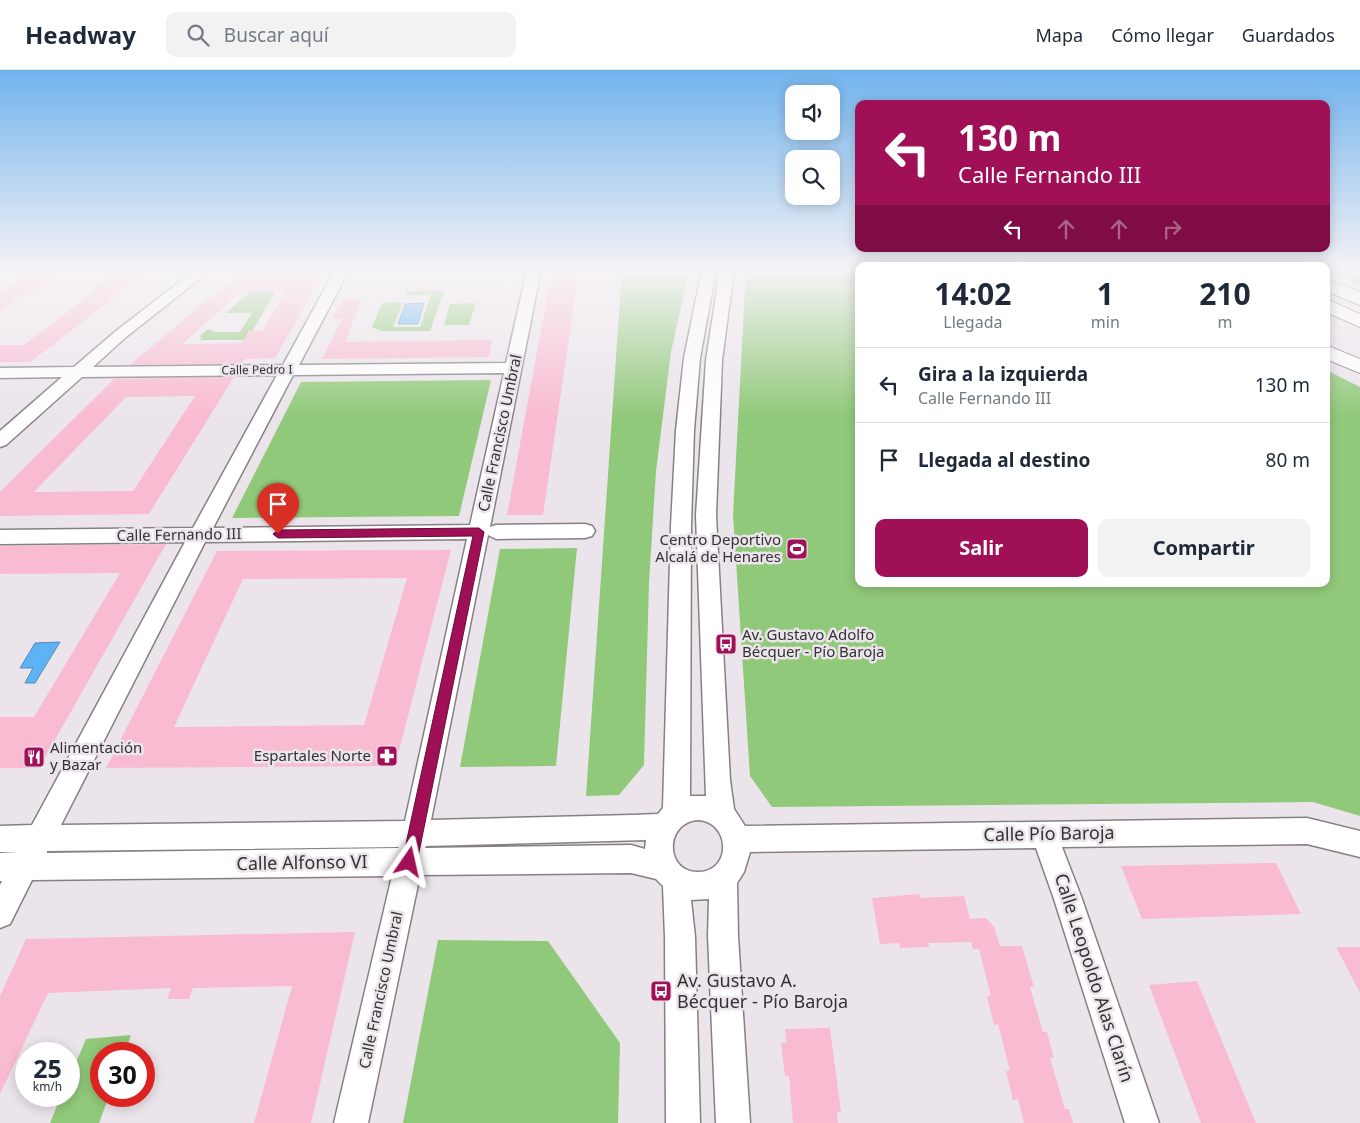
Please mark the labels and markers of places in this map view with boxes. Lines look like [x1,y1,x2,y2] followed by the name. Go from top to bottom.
[257,483,299,534] pin
[655,529,781,566] place label: Centro Deportivo Alcalá de Henares
[785,537,809,561] sports icon: Centro Deportivo Alcalá de Henares
[742,624,885,661] place label: Av. Gustavo Adolfo Bécquer - Pío Baroja
[714,632,738,656] bus stop icon: Av. Gustavo Adolfo Bécquer - Pío Baroja
[50,737,142,774] place label: Alimentación y Bazar
[375,744,399,768] pharmacy icon: Espartales Norte
[22,745,46,769] restaurant icon: Alimentación y Bazar
[254,745,371,765] place label: Espartales Norte
[677,968,848,1013] place label: Av. Gustavo A. Bécquer - Pío Baroja
[649,979,673,1003] bus stop icon: Av. Gustavo A. Bécquer - Pío Baroja

